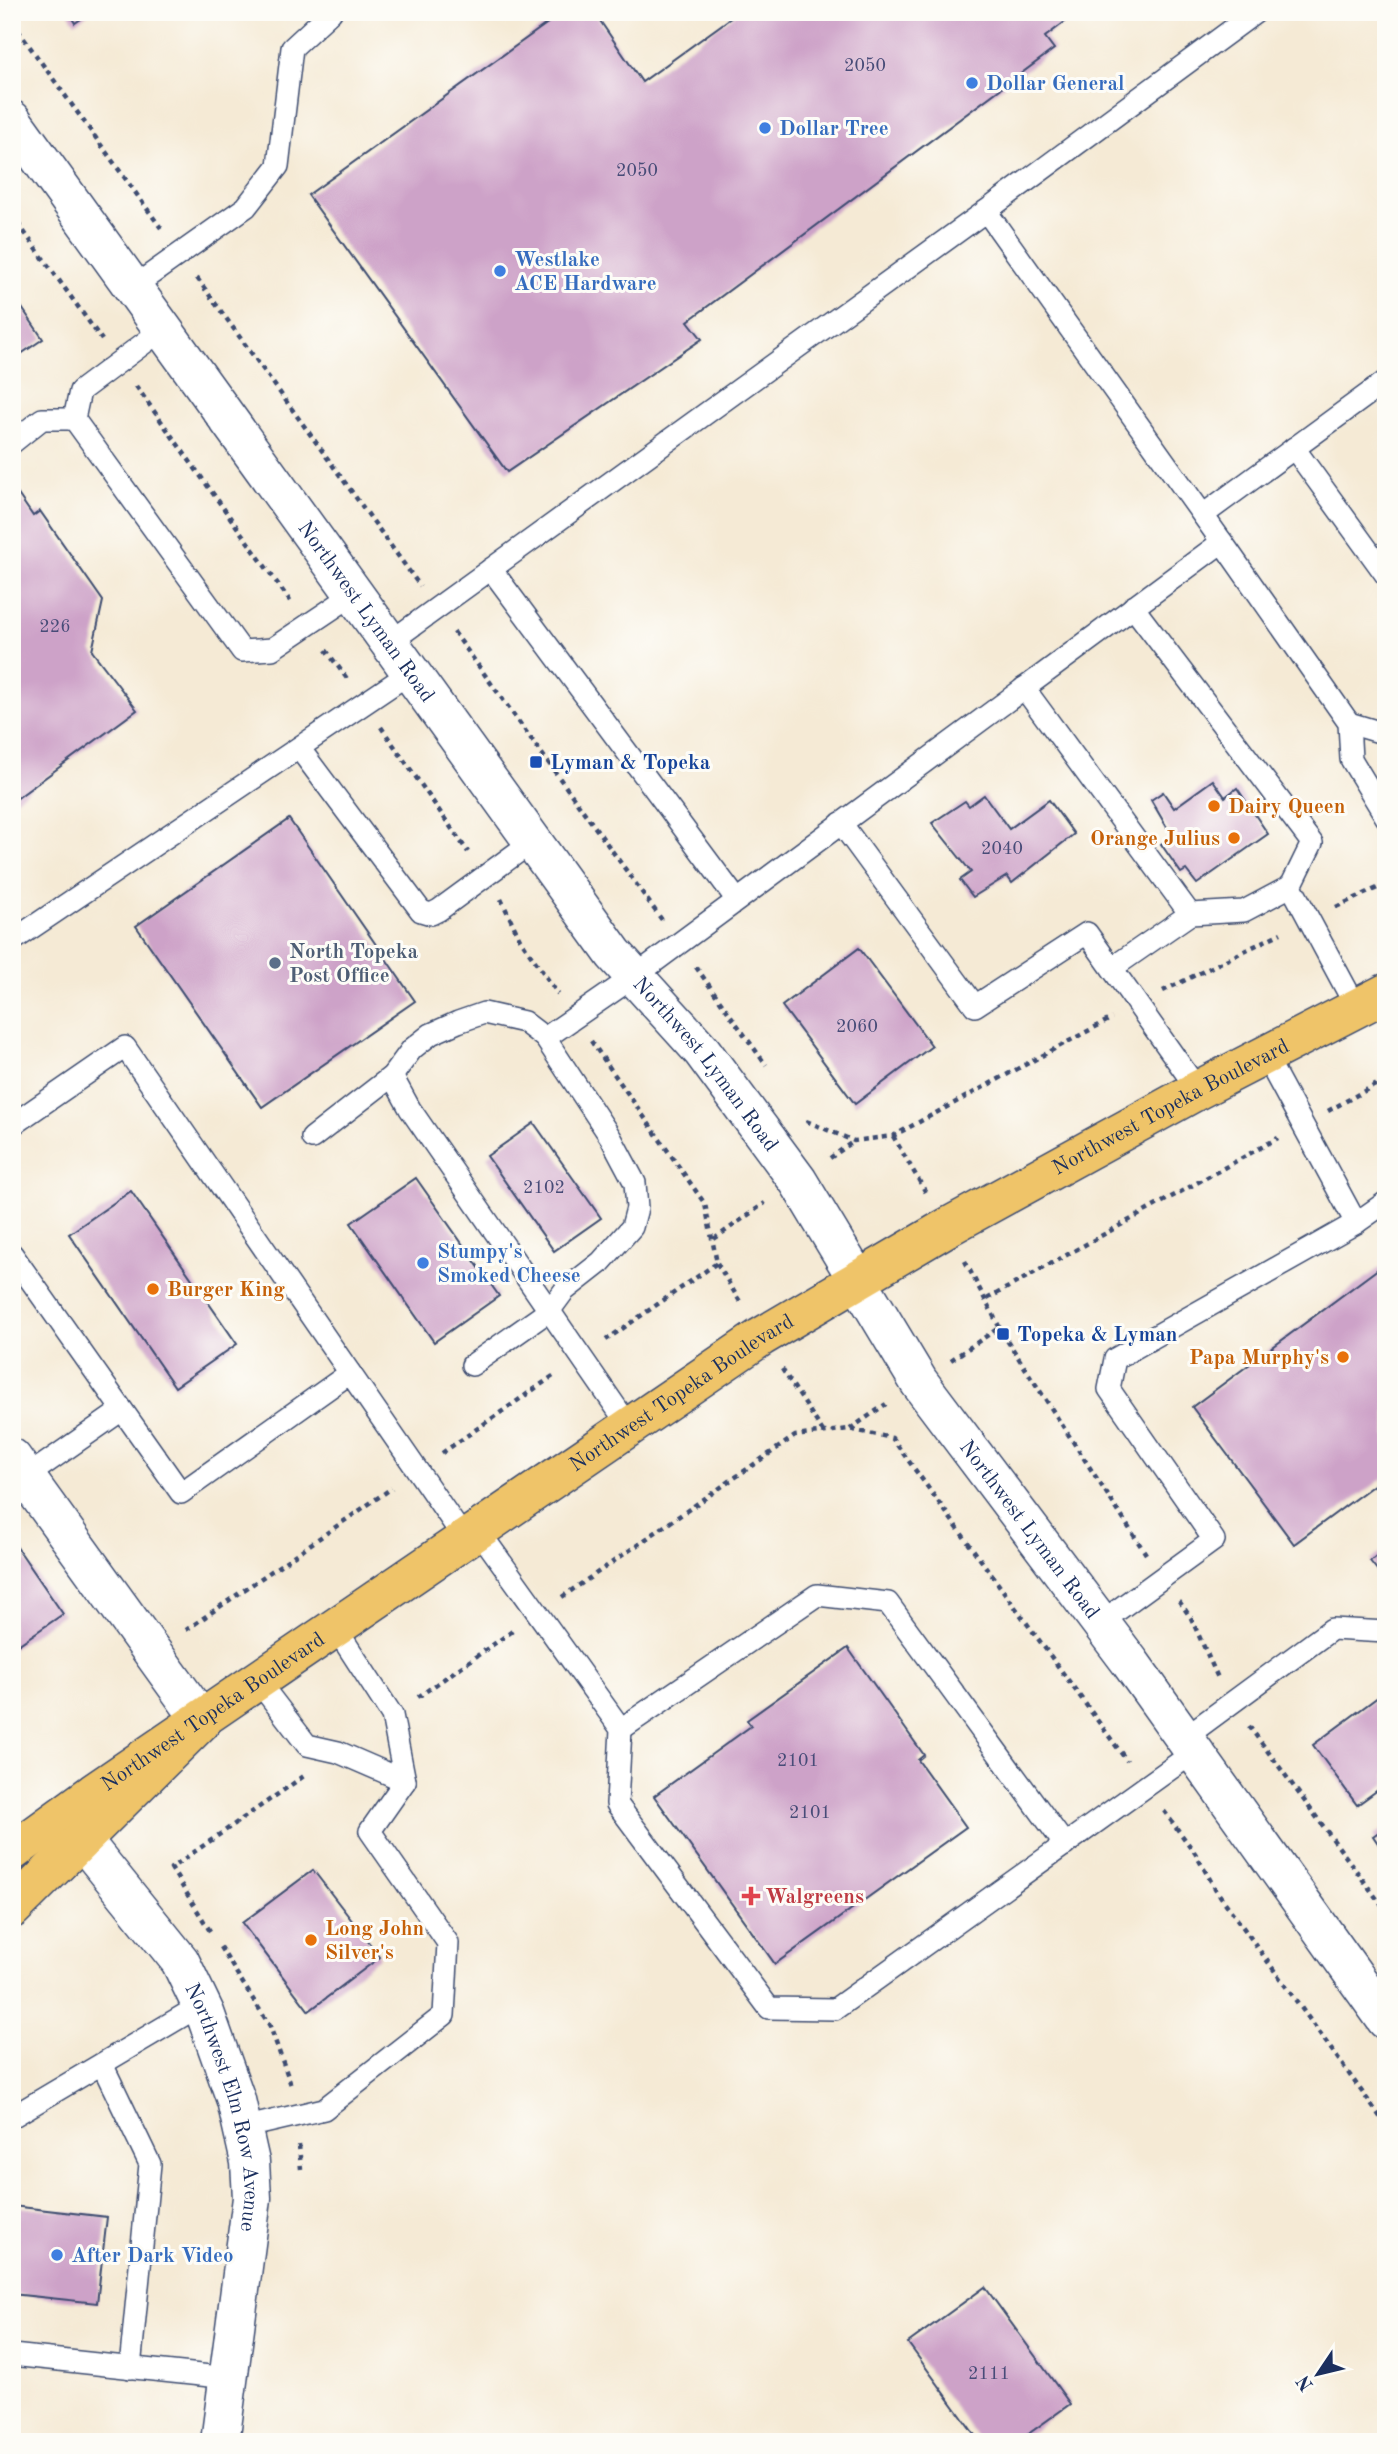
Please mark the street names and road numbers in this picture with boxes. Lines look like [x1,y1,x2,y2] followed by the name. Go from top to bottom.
[293,518,438,707] street label: Northwest Lyman Road
[628,974,781,1156] street label: Northwest Lyman Road
[1049,1036,1293,1180] street label: Northwest Topeka Boulevard
[566,1311,798,1476] street label: Northwest Topeka Boulevard
[955,1437,1103,1623] street label: Northwest Lyman Road
[98,1629,329,1796] street label: Northwest Topeka Boulevard
[180,1980,261,2233] street label: Northwest Elm Row Avenue

